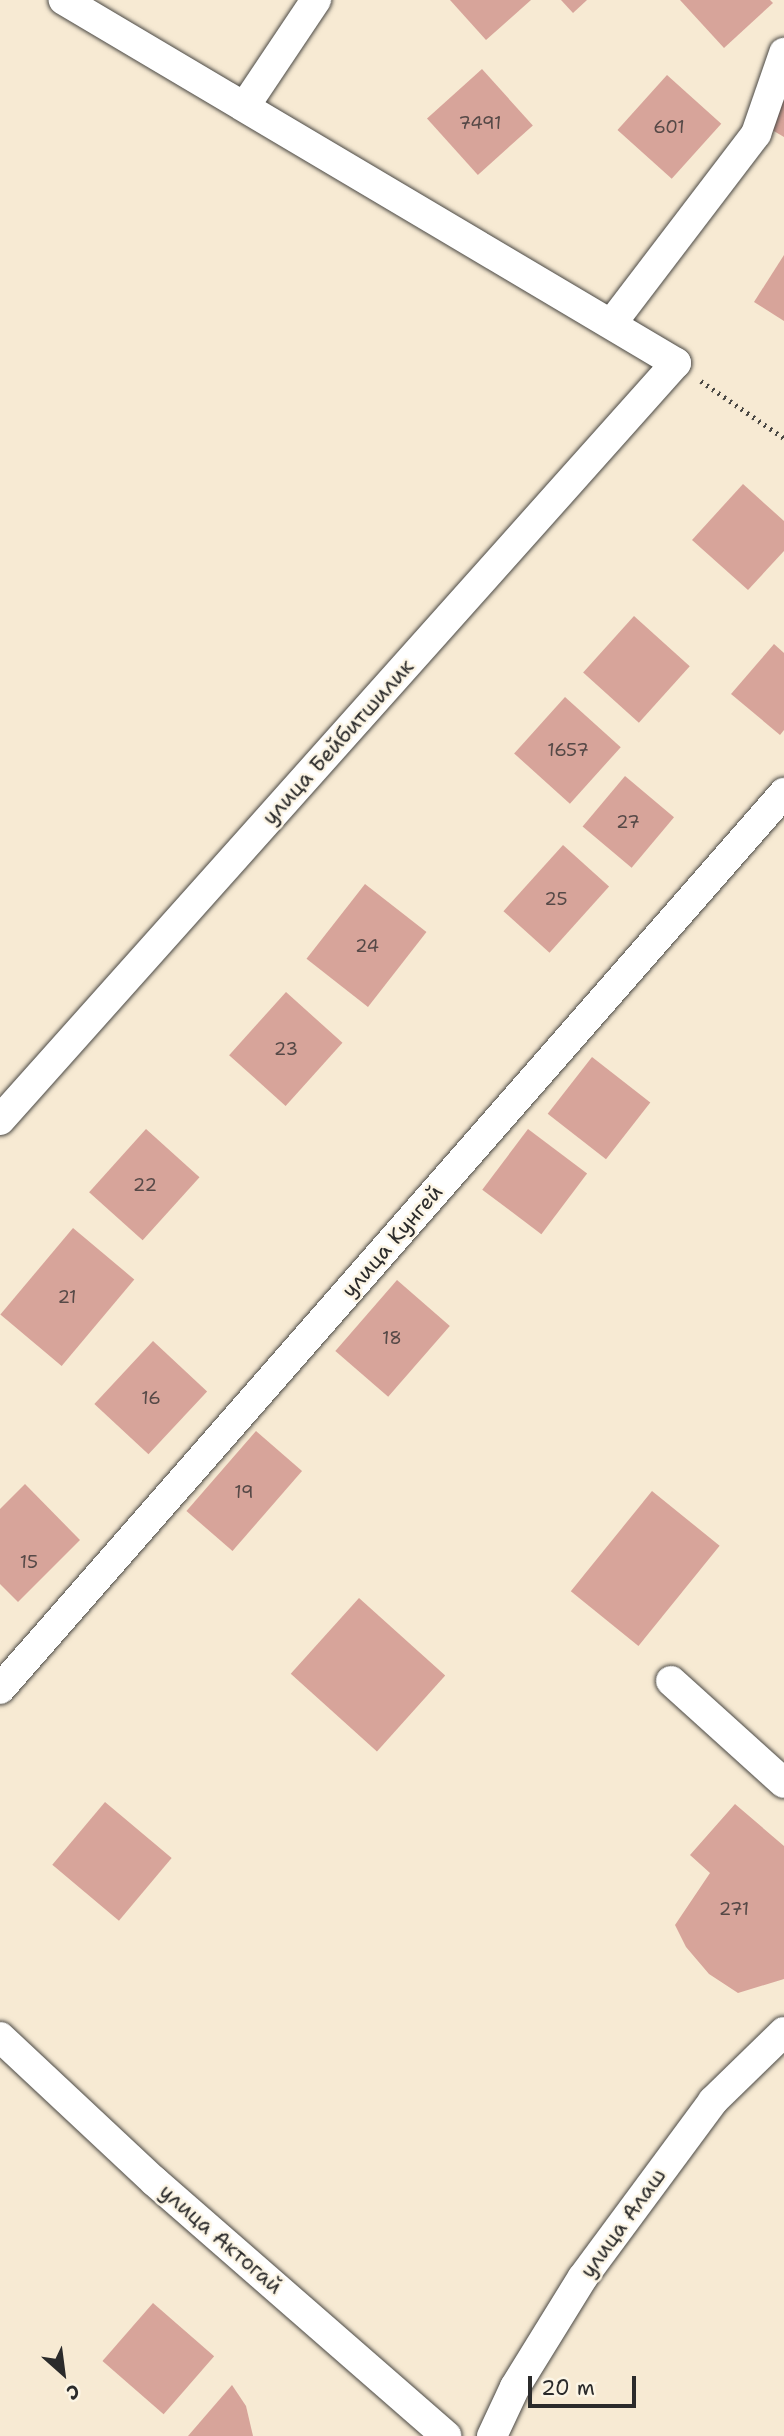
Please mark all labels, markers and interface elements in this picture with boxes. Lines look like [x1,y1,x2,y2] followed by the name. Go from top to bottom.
[458,112,502,134] house number: 7491
[653,116,685,138] house number: 601
[257,654,419,830] street label: улица Бейбитшилик
[547,739,589,761] house number: 1657
[616,811,640,833] house number: 27
[544,888,568,910] house number: 25
[355,935,379,957] house number: 24
[274,1038,298,1060] house number: 23
[133,1174,157,1196] house number: 22
[336,1180,448,1302] street label: улица Кунгей
[57,1286,77,1308] house number: 21
[382,1327,402,1349] house number: 18
[141,1387,161,1409] house number: 16
[234,1481,254,1503] house number: 19
[20,1551,38,1573] house number: 15
[719,1898,749,1920] house number: 271
[575,2163,671,2283] street label: улица Алаш
[154,2179,288,2299] street label: улица Актогай
[28,2338,98,2408] north arrow
[532,2362,640,2406] scale bar
[541,2374,595,2402] text: 20 m
[62,2378,84,2406] text: С

